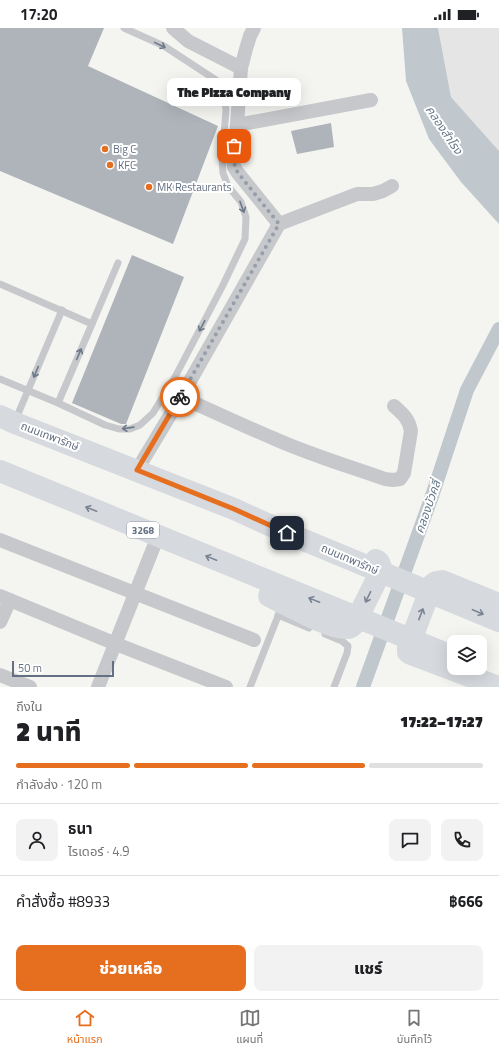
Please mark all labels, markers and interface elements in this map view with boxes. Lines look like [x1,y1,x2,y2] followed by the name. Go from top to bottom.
[20,3,57,26] text: 17:20
[153,42,165,49] one-way arrow
[167,78,301,106] callout: The Pizza Company
[177,82,291,102] text: The Pizza Company
[421,102,468,158] water label: คลองสำโรง
[217,129,251,163] pin
[223,135,245,157] icon: bag
[113,141,136,157] place label: Big C
[100,144,110,154] marker: Big C
[118,157,136,173] place label: KFC
[105,160,115,170] marker: KFC
[157,179,232,195] place label: MK Restaurants
[144,182,154,192] marker: MK Restaurants
[239,200,246,213] one-way arrow
[197,319,205,331] one-way arrow
[76,348,83,360] one-way arrow
[32,366,39,378] one-way arrow
[160,377,200,417] courier
[169,386,191,408] icon: bike
[19,418,81,454] street label: ถนนเทพารักษ์
[122,424,135,432] one-way arrow
[410,476,446,536] water label: คลองบัวคลี่
[85,504,97,512] one-way arrow
[270,516,304,550] pin
[127,522,159,538] road number: 3268
[276,522,298,544] icon: home
[319,540,381,578] street label: ถนนเทพารักษ์
[206,553,218,561] one-way arrow
[364,591,371,603] one-way arrow
[309,596,321,603] one-way arrow
[418,609,425,621] one-way arrow
[472,609,484,617] one-way arrow
[447,635,487,675] map controls
[447,635,487,675] button: layers
[12,659,114,678] scale bar
[18,660,42,676] text: 50 m
[16,696,42,716] text: ถึงใน
[400,710,483,733] text: 17:22–17:27
[16,712,82,751] text: 2 นาที
[16,774,102,794] text: กำลังส่ง · 120 m
[68,817,93,840] text: ธนา
[16,819,58,861] button: person
[389,819,431,861] button: chat
[441,819,483,861] button: phone
[68,841,130,861] text: ไรเดอร์ · 4.9
[16,890,110,913] text: คำสั่งซื้อ #8933
[449,890,483,913] text: ฿666
[16,945,246,991] button: ช่วยเหลือ
[254,945,483,991] button: แชร์
[67,1007,103,1048] tab: หน้าแรก
[236,1007,263,1048] tab: แผนที่
[397,1007,432,1048] tab: บันทึกไว้

